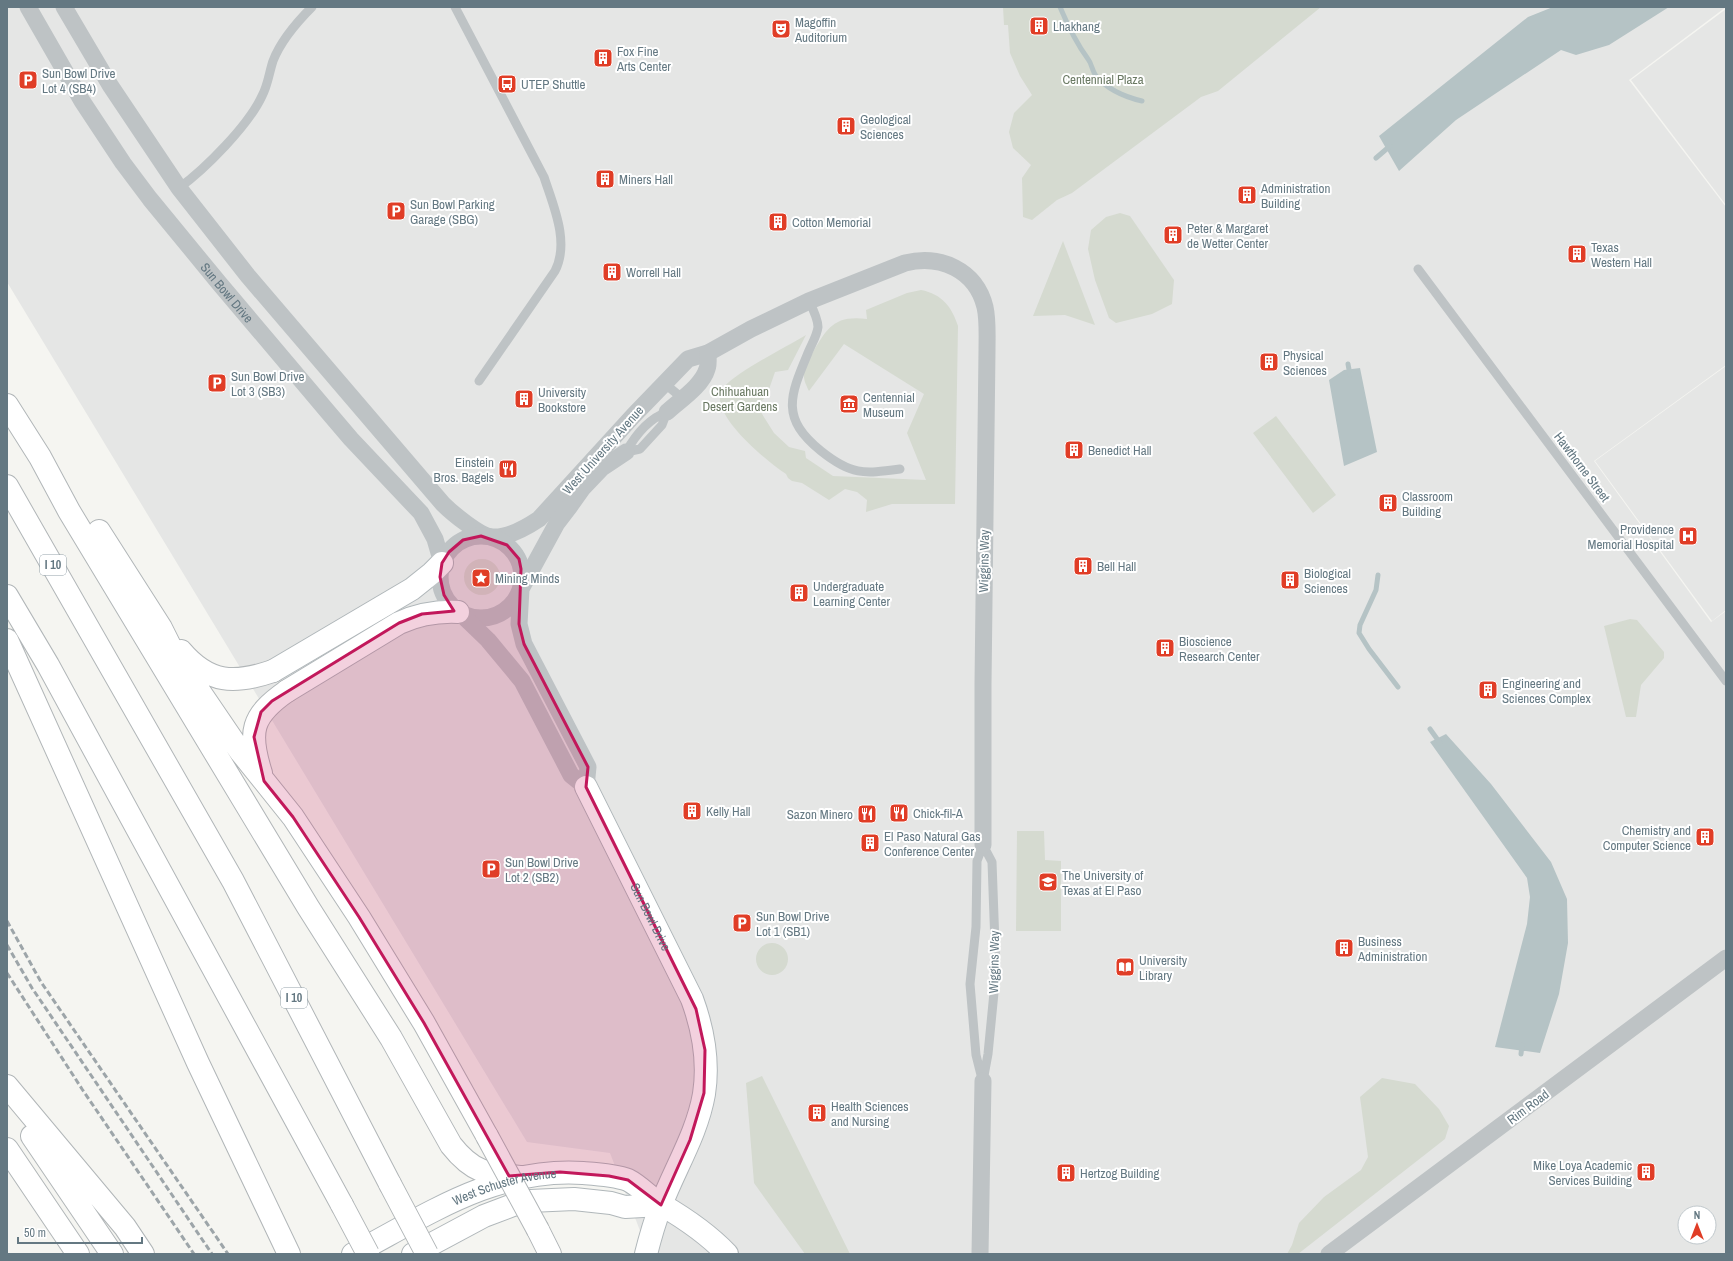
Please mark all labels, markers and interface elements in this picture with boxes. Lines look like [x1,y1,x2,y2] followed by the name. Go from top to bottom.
[794,14,847,46] place label: Magoffin Auditorium
[1028,15,1050,37] building icon: Lhakhang
[770,18,792,40] theatre icon: Magoffin Auditorium
[1053,18,1100,35] place label: Lhakhang
[616,43,671,75] place label: Fox Fine Arts Center
[592,47,614,69] building icon: Fox Fine Arts Center
[42,65,116,97] place label: Sun Bowl Drive Lot 4 (SB4)
[17,69,39,91] parking icon: Sun Bowl Drive Lot 4 (SB4)
[1062,71,1144,88] park label: Centennial Plaza
[496,73,518,95] bus stop icon: UTEP Shuttle
[521,76,585,93] place label: UTEP Shuttle
[860,111,911,143] place label: Geological Sciences
[835,115,857,137] building icon: Geological Sciences
[594,168,616,190] building icon: Miners Hall
[619,171,673,188] place label: Miners Hall
[1260,180,1330,212] place label: Administration Building
[1236,184,1258,206] building icon: Administration Building
[410,196,495,228] place label: Sun Bowl Parking Garage (SBG)
[385,200,407,222] parking icon: Sun Bowl Parking Garage (SBG)
[767,211,789,233] building icon: Cotton Memorial
[792,214,871,231] place label: Cotton Memorial
[1187,220,1268,252] place label: Peter & Margaret de Wetter Center
[1162,224,1184,246] building icon: Peter & Margaret de Wetter Center
[1591,239,1652,271] place label: Texas Western Hall
[1566,243,1588,265] building icon: Texas Western Hall
[197,259,257,326] street label: Sun Bowl Drive
[601,261,623,283] building icon: Worrell Hall
[626,264,681,281] place label: Worrell Hall
[1283,347,1327,379] place label: Physical Sciences
[1258,351,1280,373] building icon: Physical Sciences
[231,368,305,400] place label: Sun Bowl Drive Lot 3 (SB3)
[206,372,228,394] parking icon: Sun Bowl Drive Lot 3 (SB3)
[702,383,778,415] park label: Chihuahuan Desert Gardens
[538,384,587,416] place label: University Bookstore
[513,388,535,410] building icon: University Bookstore
[863,389,915,421] place label: Centennial Museum
[838,393,860,415] museum icon: Centennial Museum
[559,402,647,498] street label: West University Avenue
[1550,429,1614,505] street label: Hawthorne Street
[1063,439,1085,461] building icon: Benedict Hall
[1088,442,1151,459] place label: Benedict Hall
[434,454,494,486] place label: Einstein Bros. Bagels
[497,458,519,480] restaurant icon: Einstein Bros. Bagels
[1402,488,1453,520] place label: Classroom Building
[1377,492,1399,514] building icon: Classroom Building
[1588,521,1674,553] place label: Providence Memorial Hospital
[1677,525,1699,547] hospital icon: Providence Memorial Hospital
[975,529,993,593] street label: Wiggins Way
[40,555,66,575] road number: I 10
[1072,555,1094,577] building icon: Bell Hall
[1097,558,1136,575] place label: Bell Hall
[1304,565,1351,597] place label: Biological Sciences
[470,567,492,589] place icon: Mining Minds
[1279,569,1301,591] building icon: Biological Sciences
[495,570,560,587] place label: Mining Minds
[813,578,890,610] place label: Undergraduate Learning Center
[788,582,810,604] building icon: Undergraduate Learning Center
[1179,633,1260,665] place label: Bioscience Research Center
[1154,637,1176,659] building icon: Bioscience Research Center
[1502,675,1592,707] place label: Engineering and Sciences Complex
[1477,679,1499,701] building icon: Engineering and Sciences Complex
[681,800,703,822] building icon: Kelly Hall
[888,802,910,824] restaurant icon: Chick-fil-A
[706,803,750,820] place label: Kelly Hall
[856,803,878,825] restaurant icon: Sazon Minero
[913,805,964,822] place label: Chick-fil-A
[787,806,853,823] place label: Sazon Minero
[1603,822,1691,854] place label: Chemistry and Computer Science
[1694,826,1716,848] building icon: Chemistry and Computer Science
[884,828,981,860] place label: El Paso Natural Gas Conference Center
[859,832,881,854] building icon: El Paso Natural Gas Conference Center
[505,854,579,886] place label: Sun Bowl Drive Lot 2 (SB2)
[480,858,502,880] parking icon: Sun Bowl Drive Lot 2 (SB2)
[1062,867,1143,899] place label: The University of Texas at El Paso
[1037,871,1059,893] school or university icon: The University of Texas at El Paso
[627,880,675,953] street label: Sun Bowl Drive
[756,908,830,940] place label: Sun Bowl Drive Lot 1 (SB1)
[731,912,753,934] parking icon: Sun Bowl Drive Lot 1 (SB1)
[985,930,1003,994] street label: Wiggins Way
[1357,933,1427,965] place label: Business Administration
[1333,937,1355,959] building icon: Business Administration
[1139,952,1188,984] place label: University Library
[1114,956,1136,978] library icon: University Library
[281,988,307,1008] road number: I 10
[1504,1086,1552,1128] street label: Rim Road
[831,1098,909,1130] place label: Health Sciences and Nursing
[806,1102,828,1124] building icon: Health Sciences and Nursing
[1533,1157,1632,1189] place label: Mike Loya Academic Services Building
[1635,1161,1657,1183] building icon: Mike Loya Academic Services Building
[1055,1162,1077,1184] building icon: Hertzog Building
[450,1164,557,1209] street label: West Schuster Avenue
[1080,1165,1159,1182] place label: Hertzog Building
[1677,1205,1717,1245] north arrow
[1694,1208,1700,1222] text: N
[18,1219,142,1245] scale bar
[24,1225,46,1241] text: 50 m

